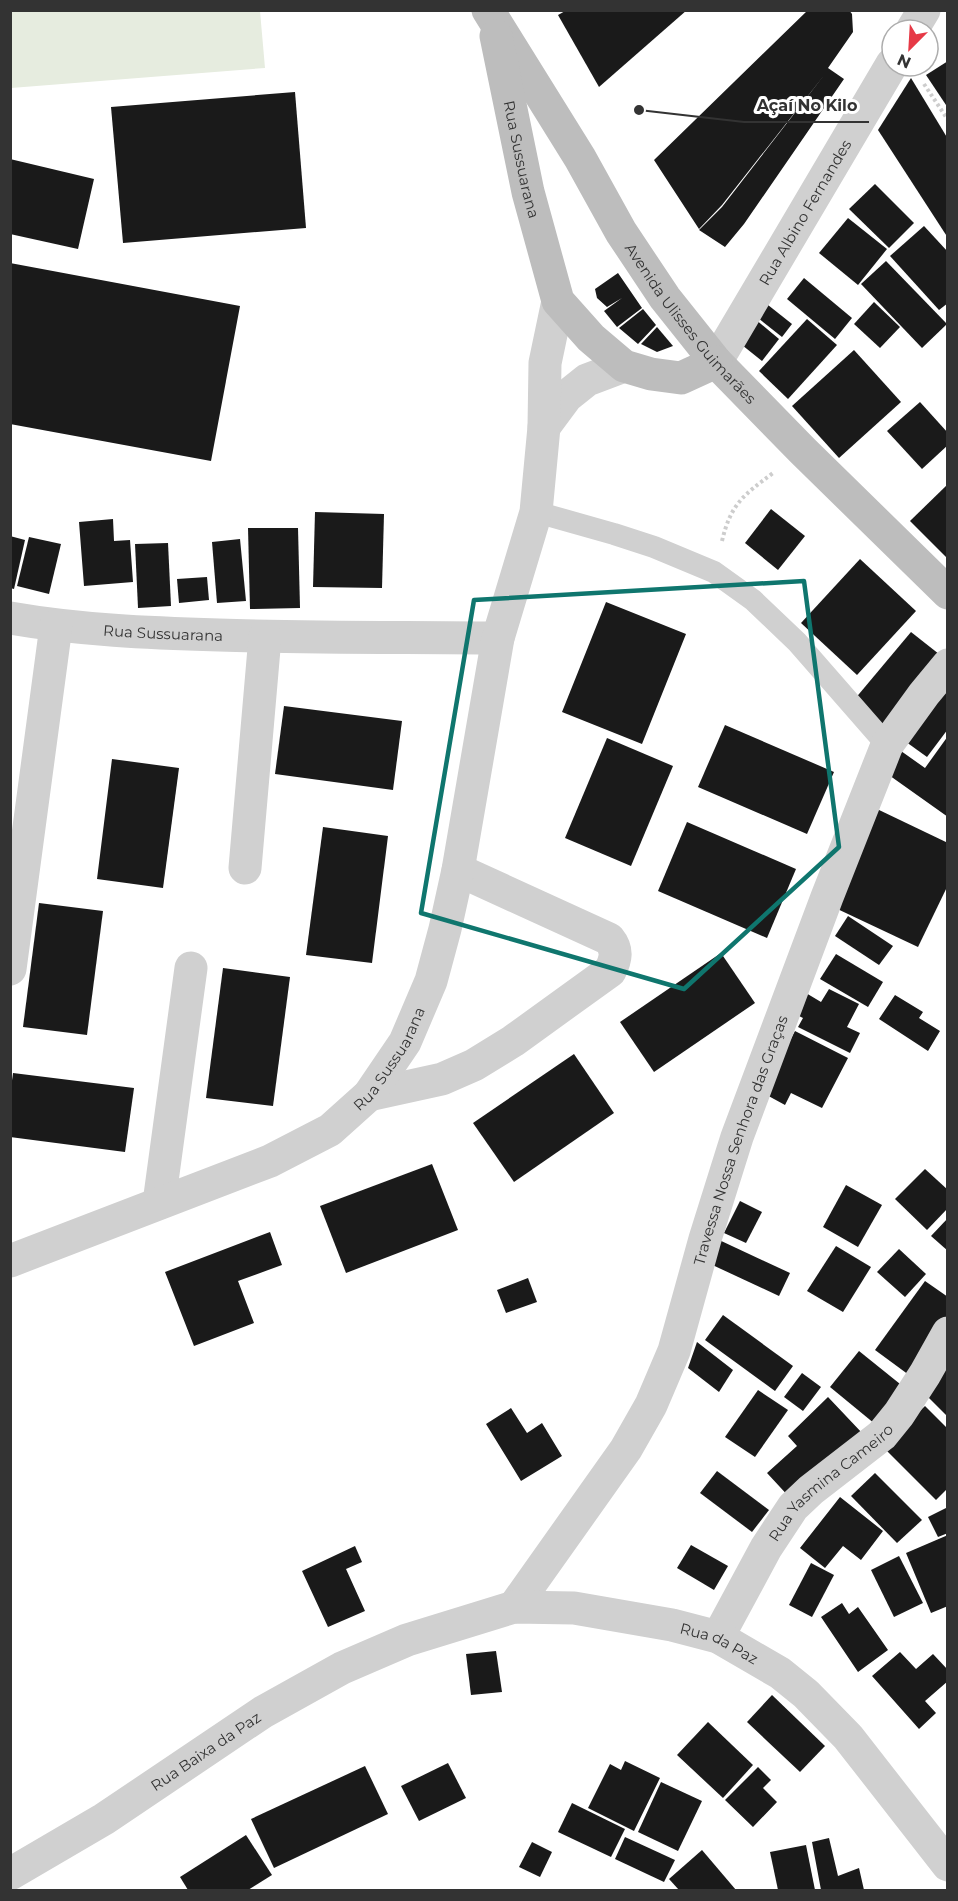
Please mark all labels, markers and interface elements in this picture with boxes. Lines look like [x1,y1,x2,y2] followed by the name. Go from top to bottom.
[880,18,940,78] north arrow
[894,50,914,73] text: N
[744,88,869,122] callout: Açaí No Kilo
[756,96,857,116] text: Açaí No Kilo
[500,99,544,220] street label: Rua Sussuarana
[754,136,855,289] street label: Rua Albino Fernandes
[621,239,761,407] street label: Avenida Ulisses Guimarães
[103,620,223,645] street label: Rua Sussuarana
[349,1004,428,1114] street label: Rua Sussuarana
[689,1012,791,1267] street label: Travessa Nossa Senhora das Graças
[764,1420,897,1545] street label: Rua Yasmina Cameiro
[678,1618,762,1668] street label: Rua da Paz
[147,1707,264,1795] street label: Rua Baixa da Paz

